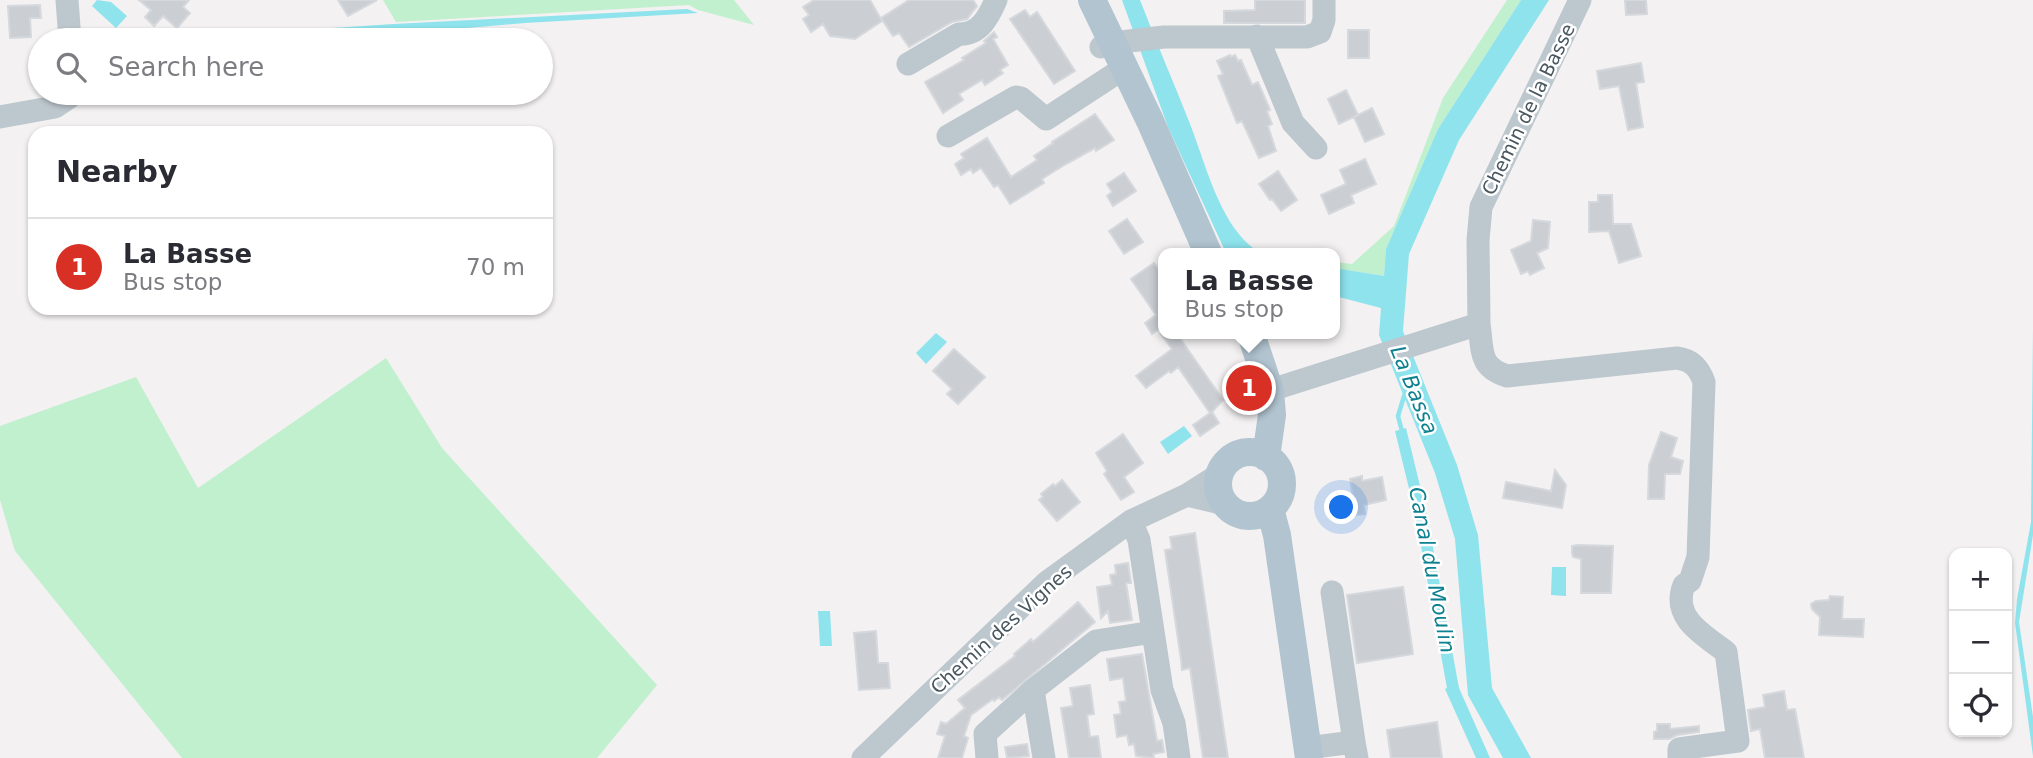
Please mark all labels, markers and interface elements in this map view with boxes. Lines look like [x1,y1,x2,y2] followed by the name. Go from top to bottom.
[1477,20,1579,198] street label: Chemin de la Basse
[28,28,553,105] search box
[52,48,90,86] icon: search
[108,52,264,82] text: Search here
[56,154,178,189] text: Nearby
[123,239,252,269] text: La Basse
[1158,248,1340,339] popup
[71,254,87,280] text: 1
[466,254,525,280] text: 70 m
[1184,266,1314,296] text: La Basse
[123,269,222,295] text: Bus stop
[1184,296,1284,322] text: Bus stop
[1385,342,1443,438] water label: La Bassa
[1226,362,1272,414] pin: 1
[1404,485,1460,655] water label: Canal du Moulin
[1324,490,1358,524] your location
[1949,548,2012,737] map controls
[1949,548,2012,611] button: +
[926,560,1076,698] street label: Chemin des Vignes
[1949,611,2012,674] button: −
[1949,674,2012,737] button: locate

